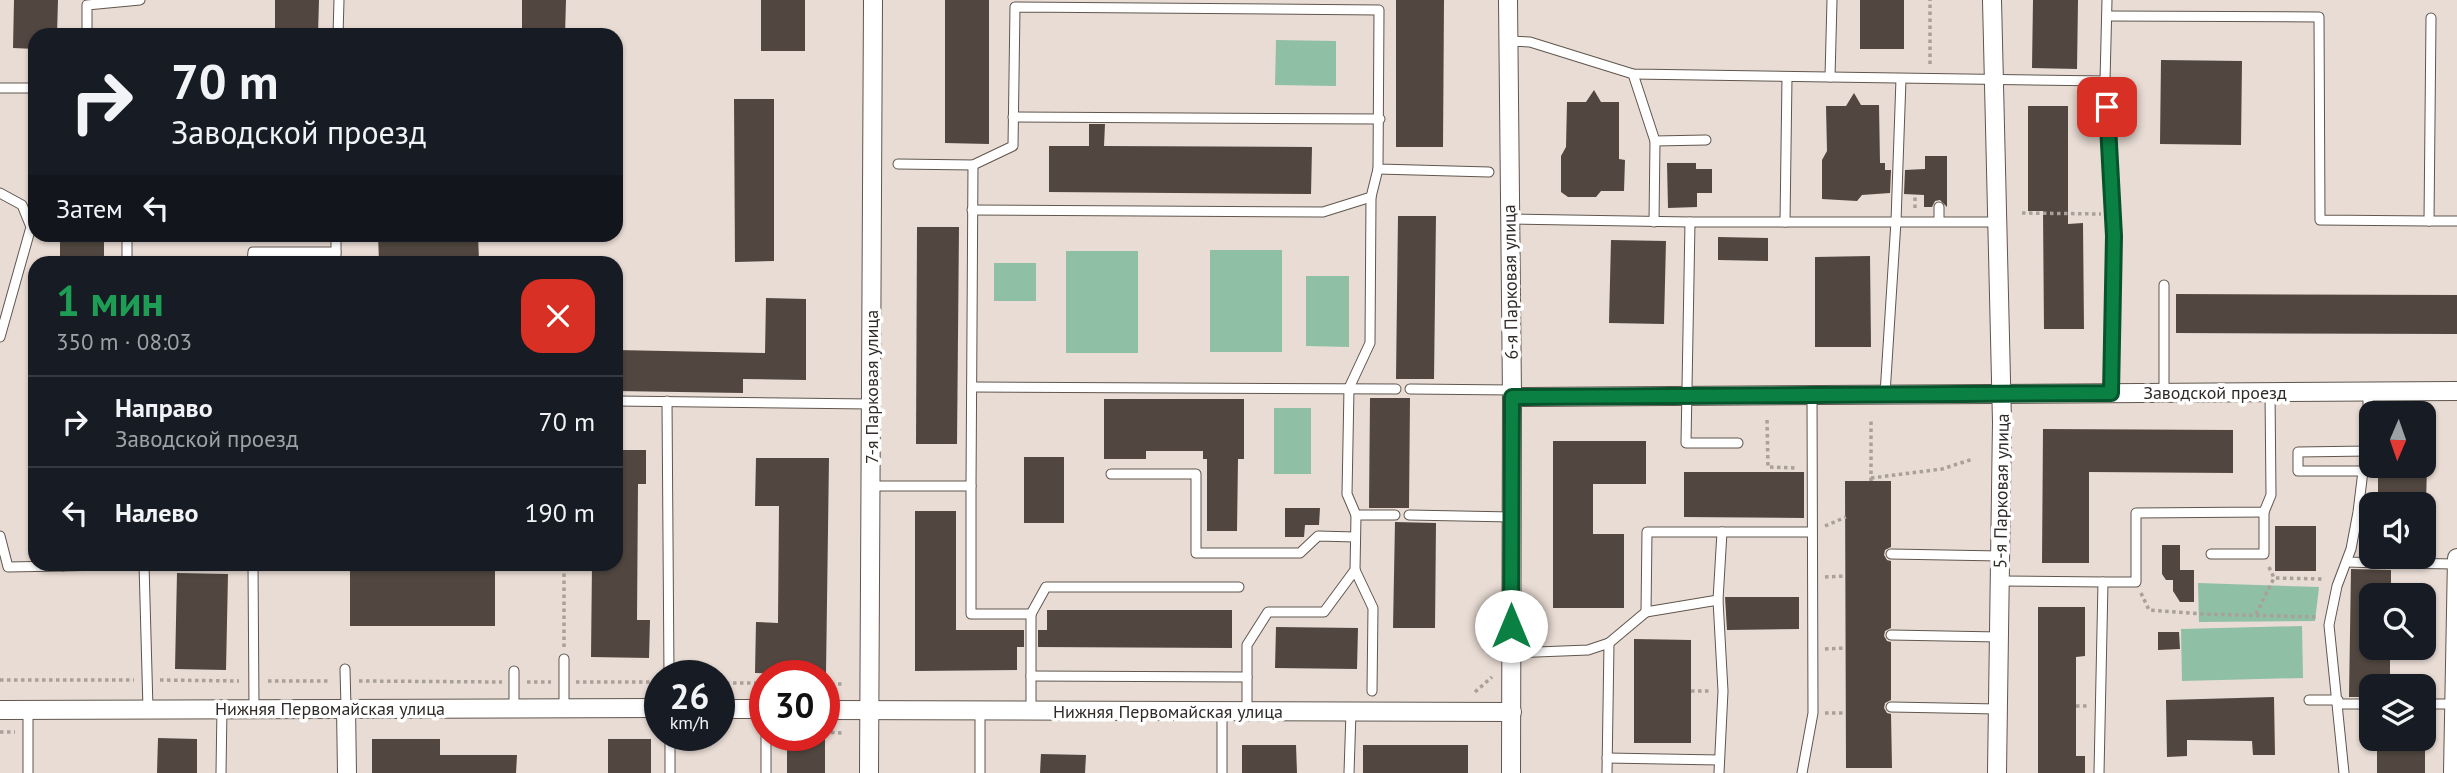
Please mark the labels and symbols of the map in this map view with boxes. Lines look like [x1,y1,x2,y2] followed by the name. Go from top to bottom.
[2077,77,2137,137] pin
[1497,204,1523,360] street label: 6-я Парковая улица
[860,310,883,464] street label: 7-я Парковая улица
[2143,381,2287,404] street label: Заводской проезд
[2359,401,2436,478] north arrow
[1988,413,2014,569] street label: 5-я Парковая улица
[1474,589,1548,663] position arrow
[749,660,840,751] speed limit sign: 30
[215,697,445,720] street label: Нижняя Первомайская улица
[1053,700,1283,723] street label: Нижняя Первомайская улица

